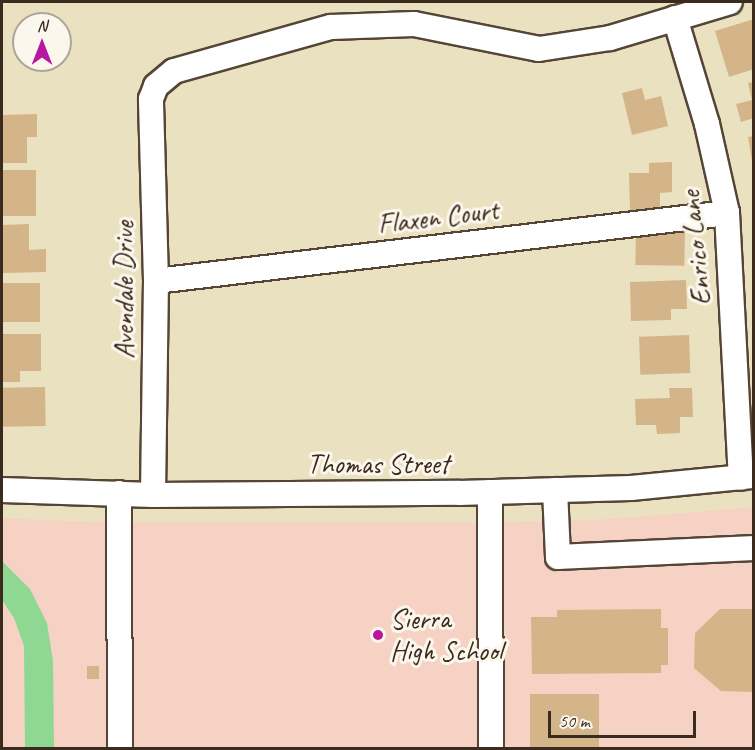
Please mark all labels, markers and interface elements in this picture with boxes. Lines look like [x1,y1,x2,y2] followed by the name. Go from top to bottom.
[12,12,72,72] north arrow
[37,16,47,36] text: N
[673,189,719,307] street label: Enrico Lane
[376,193,500,241] street label: Flaxen Court
[107,221,141,359] street label: Avendale Drive
[307,447,449,481] street label: Thomas Street
[390,602,501,668] place label: Sierra High School
[371,628,385,642] marker: Sierra High School
[551,699,700,737] scale bar
[559,710,590,732] text: 50 m

